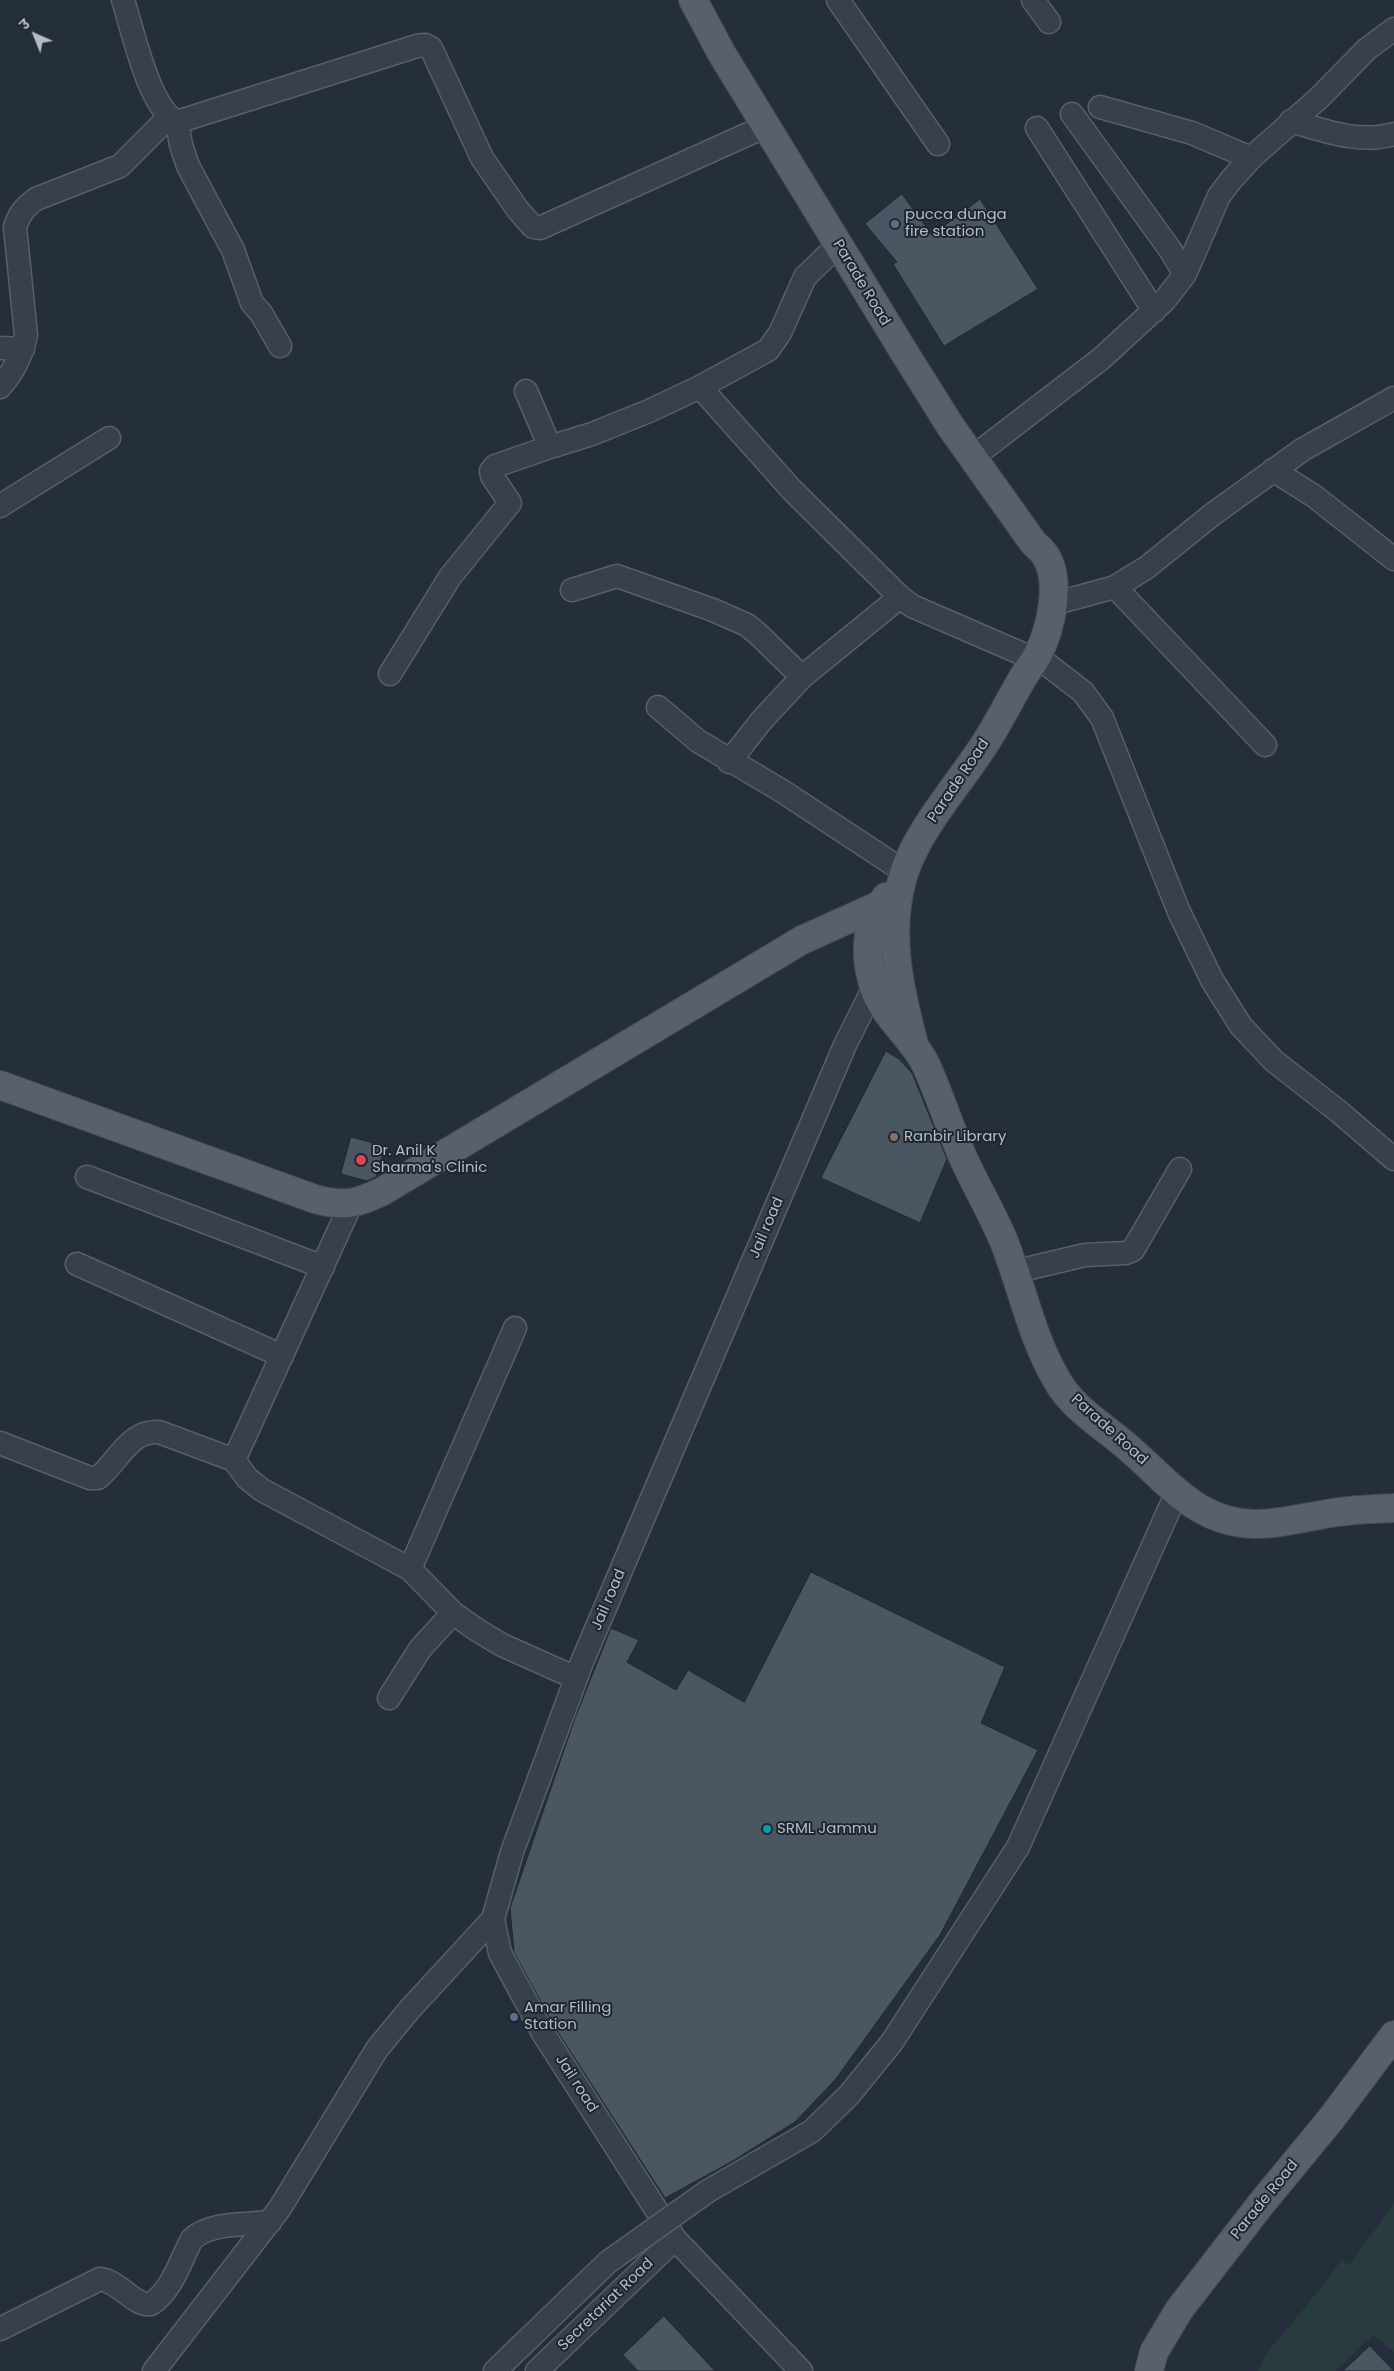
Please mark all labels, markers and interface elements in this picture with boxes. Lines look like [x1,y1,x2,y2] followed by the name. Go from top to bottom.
[10,10,60,60] north arrow
[15,14,34,34] text: उ
[905,206,1007,241] place label: pucca dunga fire station
[889,218,901,230] marker: pucca dunga fire station
[828,237,894,329] street label: Parade Road
[924,736,994,826] street label: Parade Road
[904,1128,1006,1146] place label: Ranbir Library
[888,1131,900,1143] marker: Ranbir Library
[372,1142,487,1177] place label: Dr. Anil K Sharma's Clinic
[354,1153,368,1167] marker: Dr. Anil K Sharma's Clinic
[746,1195,788,1261] street label: Jail road
[1067,1391,1151,1469] street label: Parade Road
[588,1567,630,1633] street label: Jail road
[777,1820,877,1838] place label: SRML Jammu
[761,1823,773,1835] marker: SRML Jammu
[524,1999,611,2034] place label: Amar Filling Station
[508,2011,520,2023] marker: Amar Filling Station
[551,2052,601,2116] street label: Jail road
[1227,2157,1303,2243] street label: Parade Road
[555,2255,657,2355] street label: Secretariat Road

